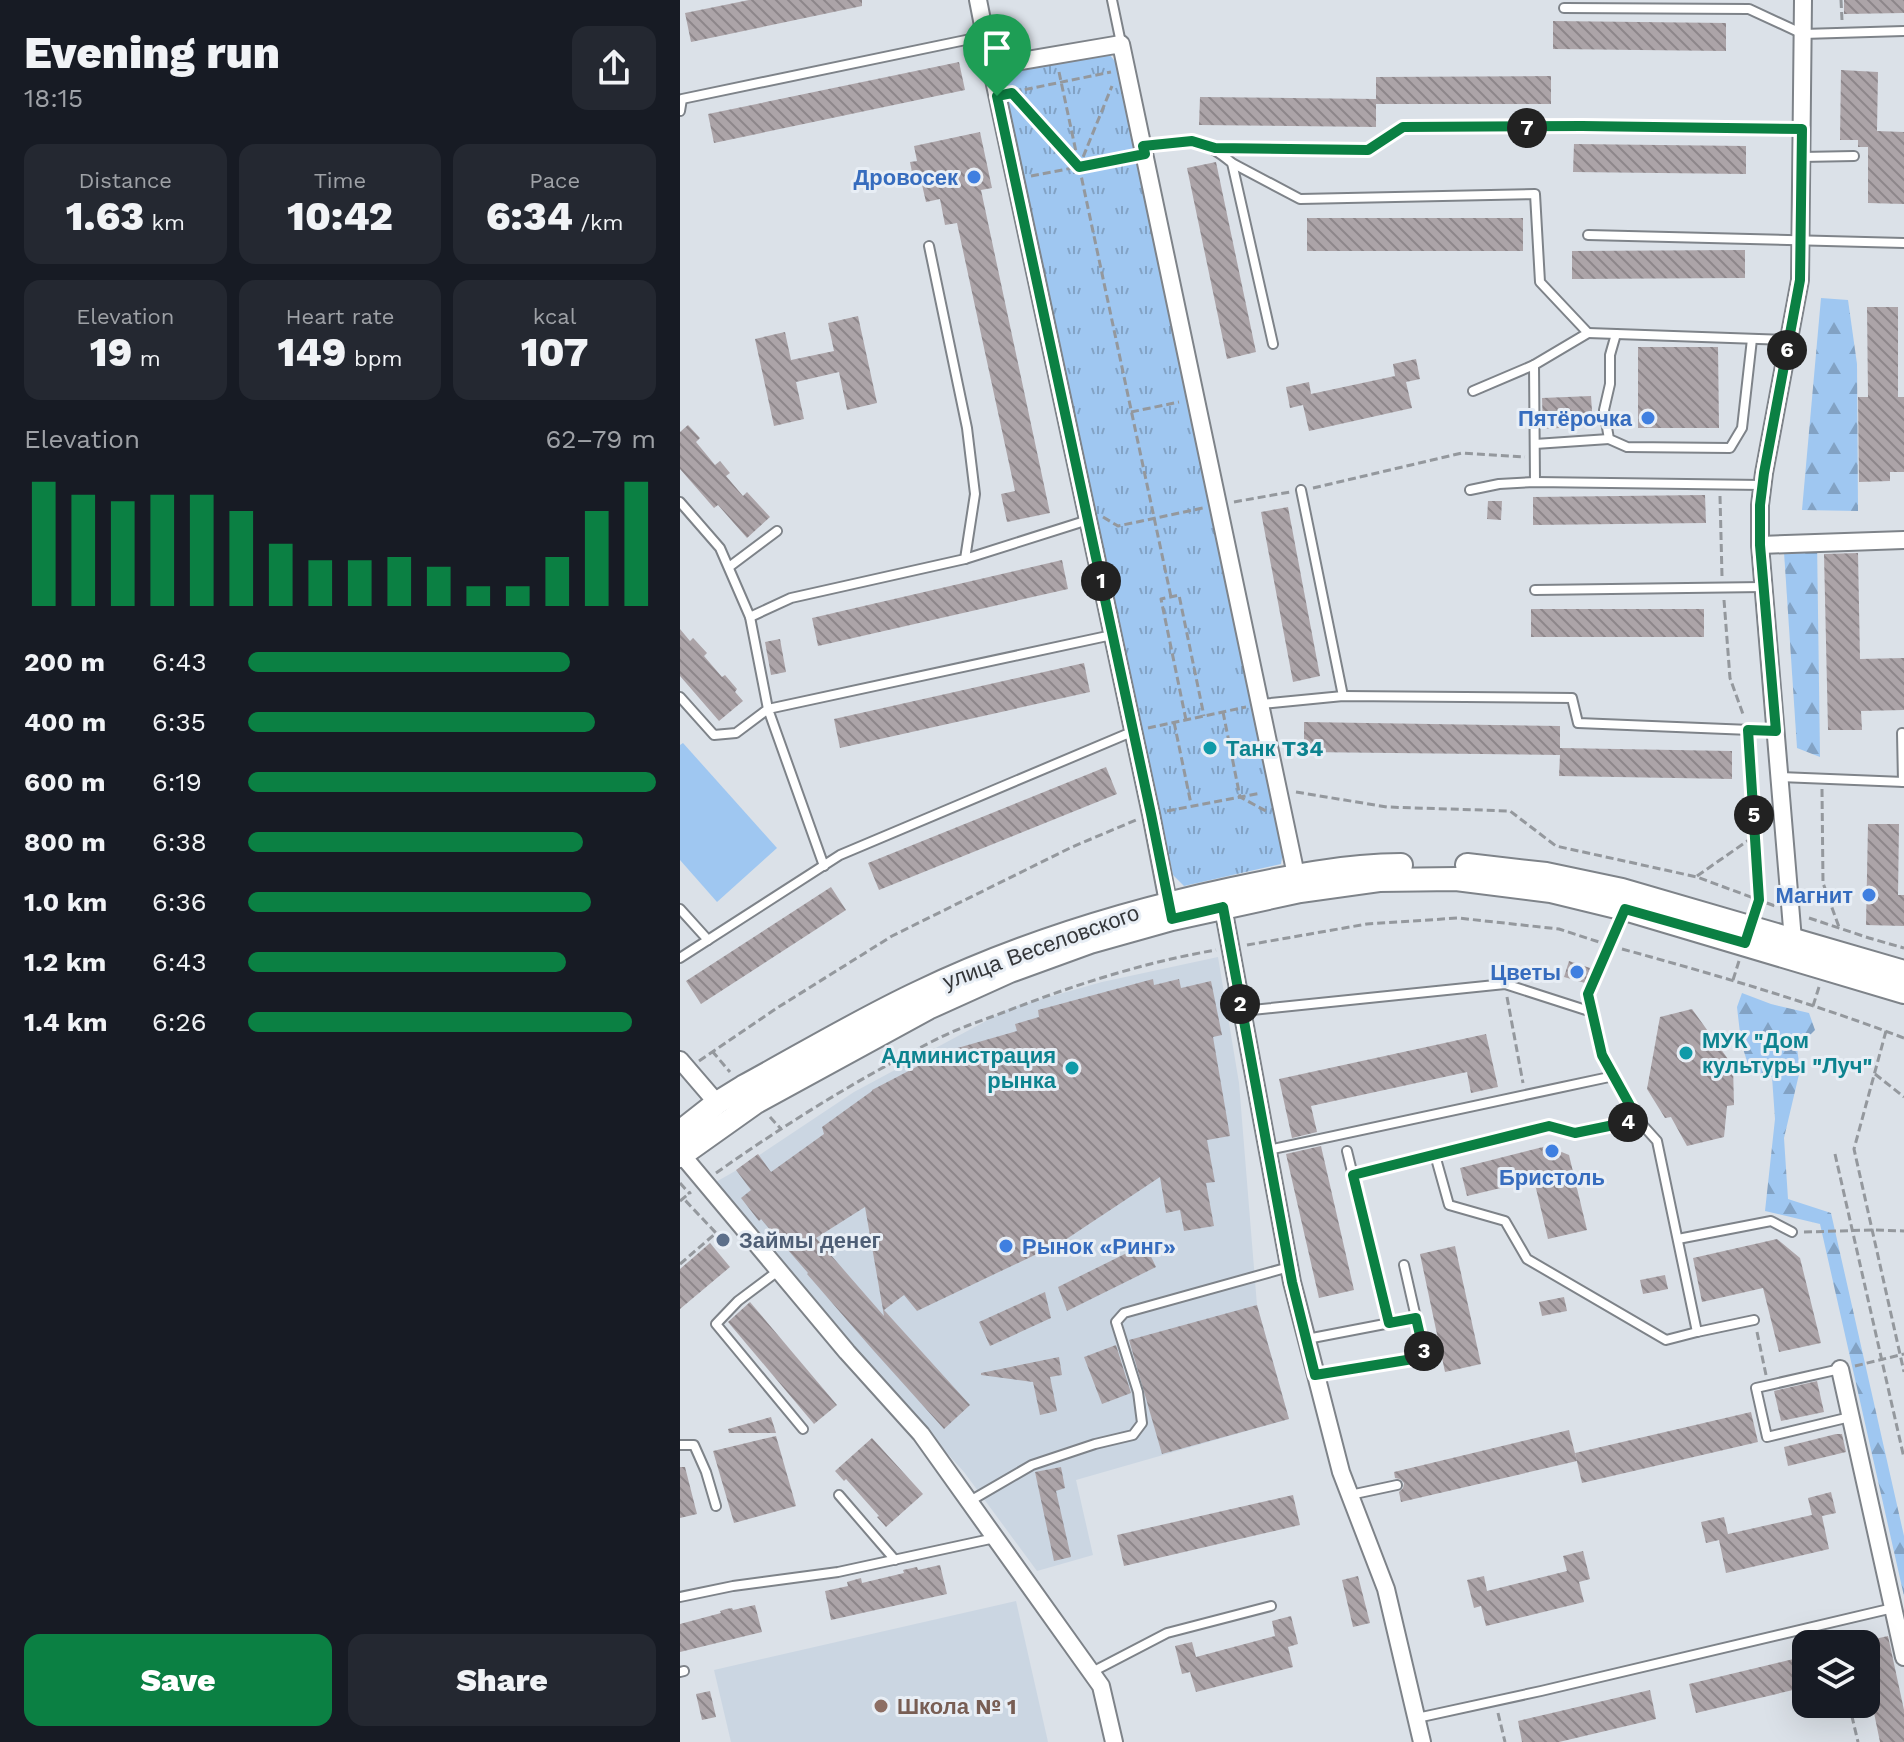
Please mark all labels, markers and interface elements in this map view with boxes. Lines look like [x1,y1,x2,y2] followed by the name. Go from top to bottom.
[963,14.0,1031,96] pin
[572,26,656,110] button: share
[975,26,1019,70] icon: arrive
[24,27,280,79] text: Evening run
[24,83,83,113] text: 18:15
[1507,108,1547,148] pin: 7
[1520,115,1534,140] text: 7
[854,165,959,190] place label: Дровосек
[79,168,172,193] text: Distance
[314,168,366,193] text: Time
[529,168,580,193] text: Pace
[965,168,983,186] marker: Дровосек
[66,193,144,240] text: 1.63
[287,193,393,240] text: 10:42
[486,193,573,240] text: 6:34
[144,210,185,235] text: km
[573,210,624,235] text: /km
[76,304,174,329] text: Elevation
[286,304,394,329] text: Heart rate
[533,304,576,329] text: kcal
[90,329,132,376] text: 19
[278,329,346,376] text: 149
[521,329,589,376] text: 107
[1767,330,1807,370] pin: 6
[1780,337,1794,362] text: 6
[132,346,161,371] text: m
[346,346,402,371] text: bpm
[1518,406,1633,431] place label: Пятёрочка
[1639,409,1657,427] marker: Пятёрочка
[24,424,140,454] text: Elevation
[546,424,656,454] text: 62–79 m
[1081,561,1121,601] pin: 1
[1096,568,1106,593] text: 1
[24,647,105,677] text: 200 m
[152,647,207,677] text: 6:43
[24,707,106,737] text: 400 m
[152,707,206,737] text: 6:35
[1226,736,1323,761] place label: Танк T34
[1201,739,1219,757] marker: Танк T34
[24,767,105,797] text: 600 m
[152,767,202,797] text: 6:19
[1734,795,1774,835] pin: 5
[1748,802,1760,827] text: 5
[24,827,106,857] text: 800 m
[152,827,207,857] text: 6:38
[1775,883,1853,908] place label: Магнит
[1860,886,1878,904] marker: Магнит
[24,887,107,917] text: 1.0 km
[152,887,206,917] text: 6:36
[939,900,1143,994] street label: улица Веселовского
[24,947,106,977] text: 1.2 km
[152,947,207,977] text: 6:43
[1490,960,1561,985] place label: Цветы
[1568,963,1586,981] marker: Цветы
[1220,984,1260,1024] pin: 2
[1233,991,1247,1016] text: 2
[24,1007,108,1037] text: 1.4 km
[152,1007,206,1037] text: 6:26
[1702,1028,1872,1078] place label: МУК "Дом культуры "Луч"
[881,1043,1057,1093] place label: Администрация рынка
[1677,1044,1695,1062] marker: МУК "Дом культуры "Луч"
[1063,1059,1081,1077] marker: Администрация рынка
[1608,1102,1648,1142] pin: 4
[1621,1109,1635,1134] text: 4
[1543,1142,1561,1160] marker: Бристоль
[1499,1165,1605,1190] place label: Бристоль
[739,1228,881,1253] place label: Займы денег
[714,1231,732,1249] marker: Займы денег
[1022,1234,1176,1259] place label: Рынок «Ринг»
[997,1237,1015,1255] marker: Рынок «Ринг»
[1404,1331,1444,1371] pin: 3
[1417,1338,1431,1363] text: 3
[1792,1630,1880,1718] map controls
[1792,1630,1880,1718] button: layers
[24,1634,332,1726] button: Save
[348,1634,656,1726] button: Share
[897,1694,1016,1719] place label: Школа № 1
[872,1697,890,1715] marker: Школа № 1

